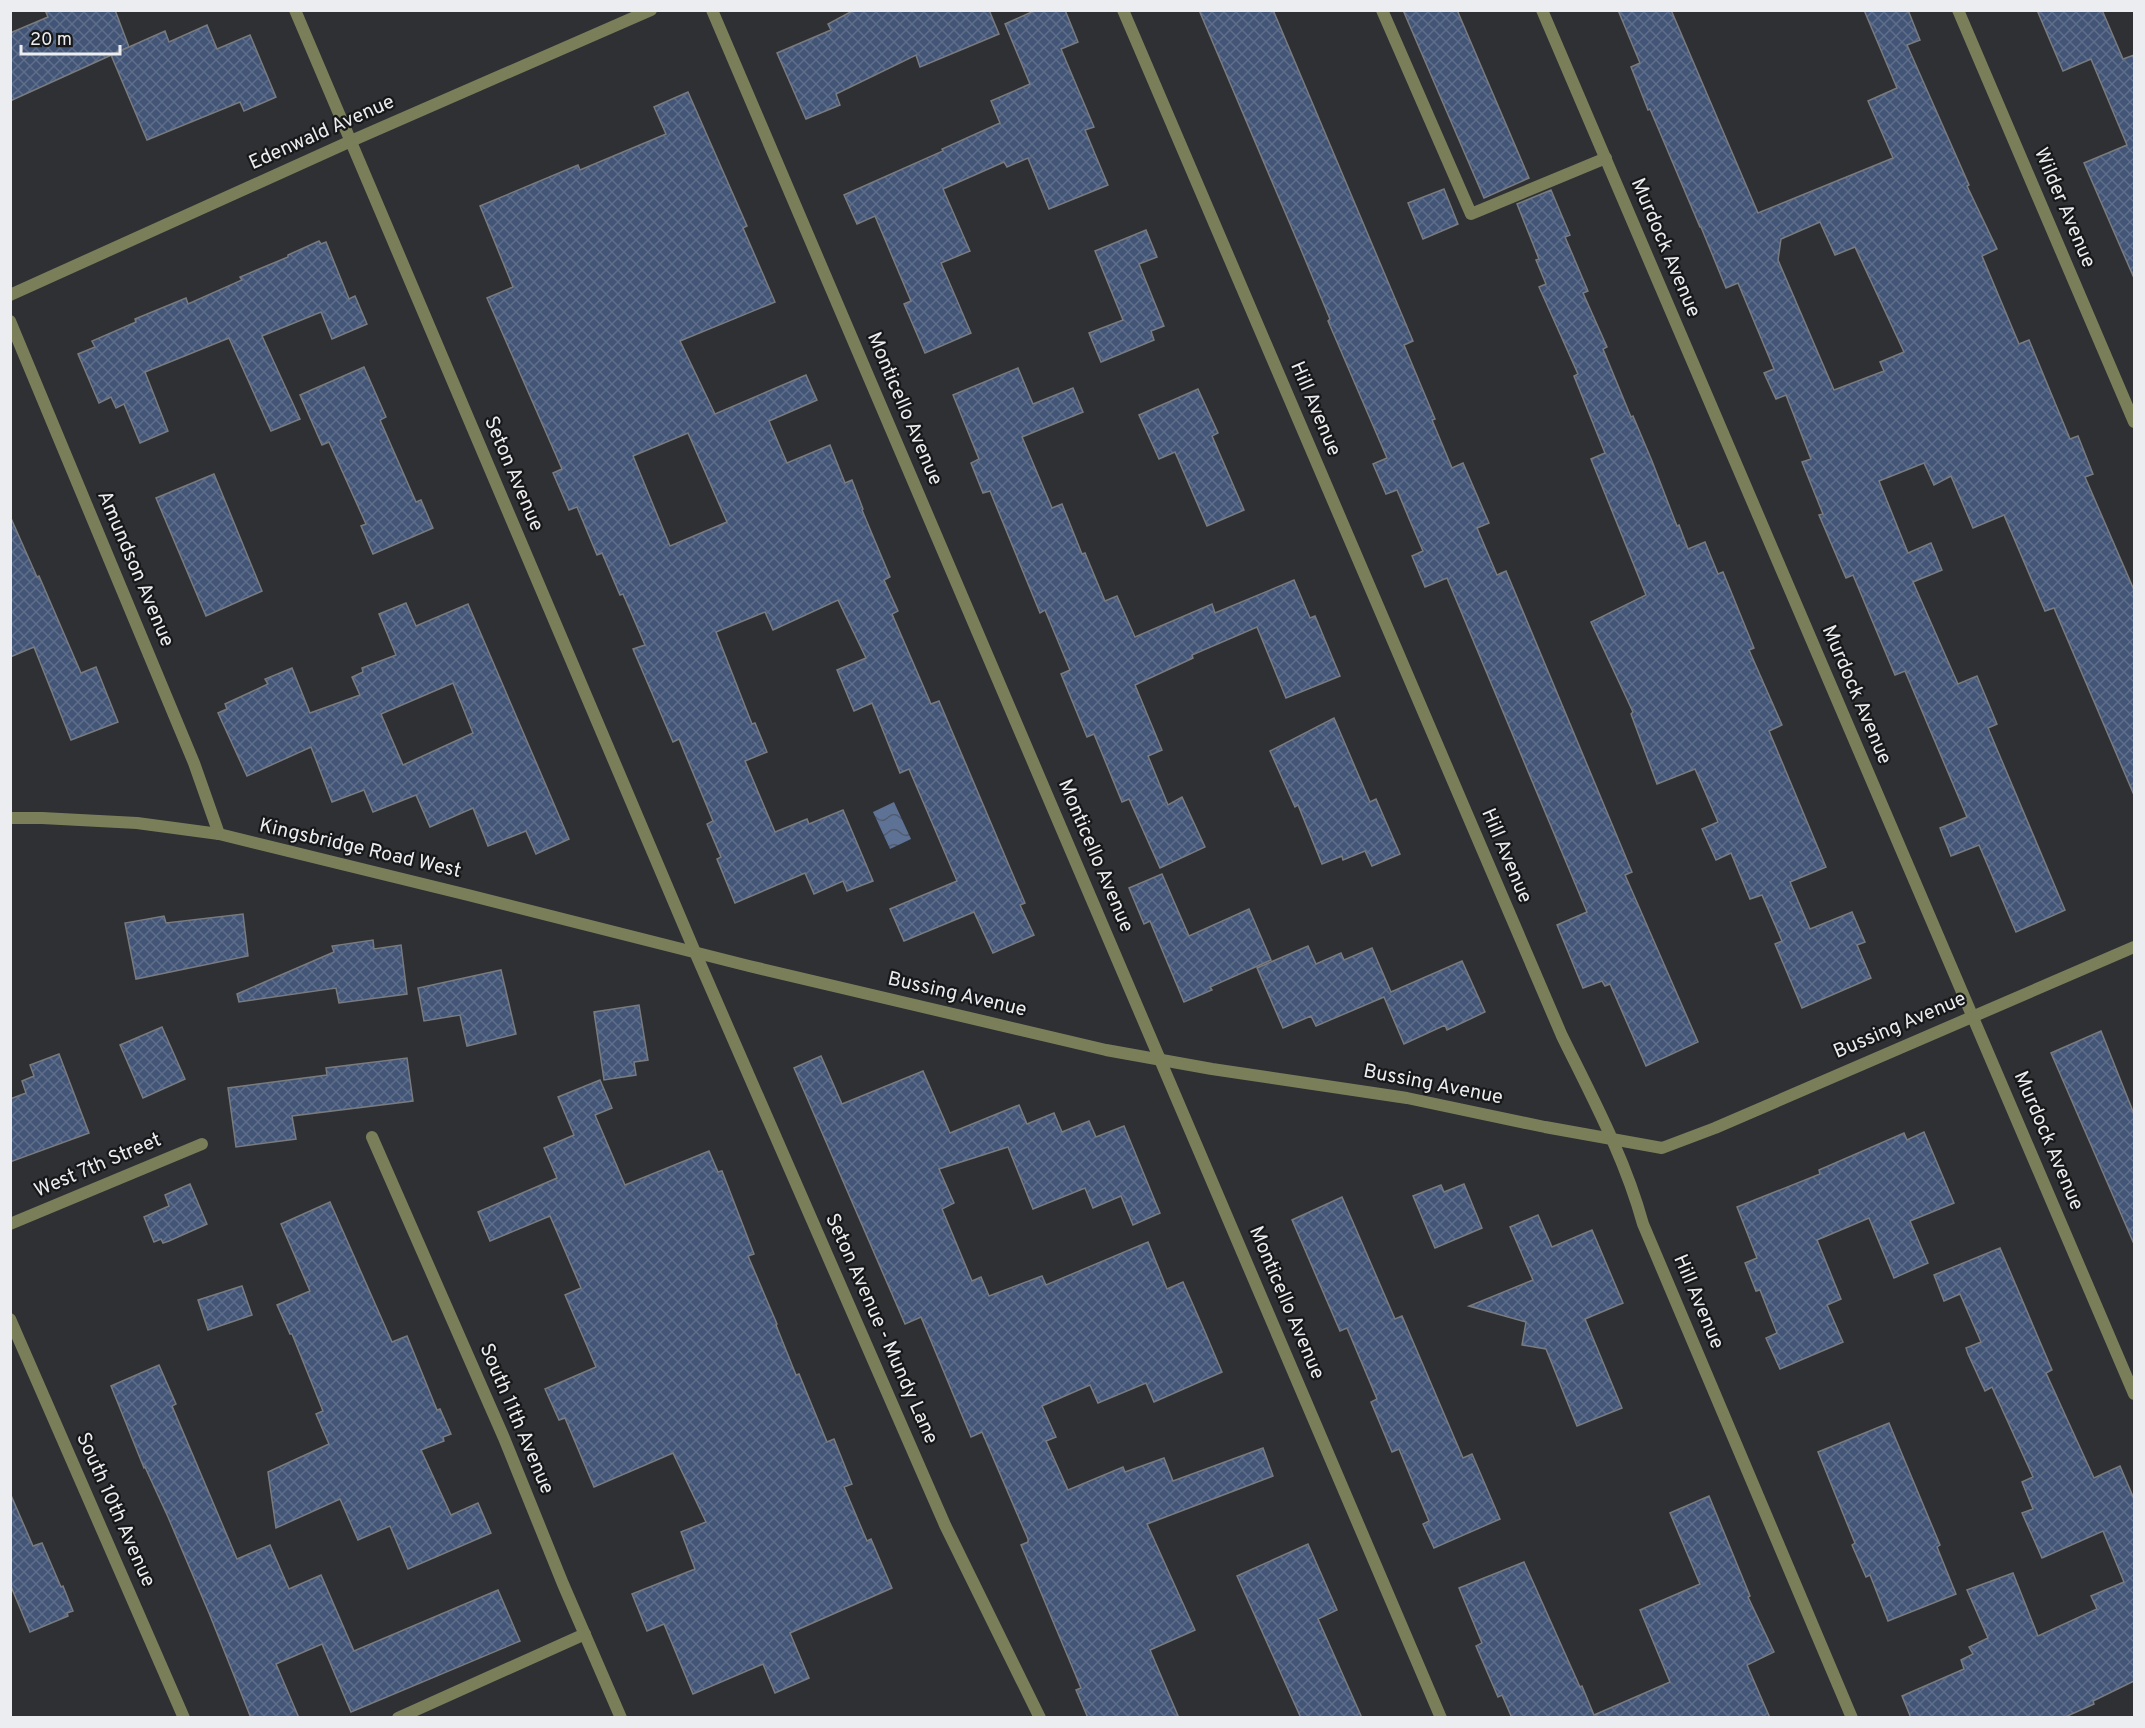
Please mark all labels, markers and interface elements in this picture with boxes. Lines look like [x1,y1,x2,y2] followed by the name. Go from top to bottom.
[21,18,120,56] scale bar
[30,29,72,52] text: 20 m
[245,89,399,177] street label: Edenwald Avenue
[2027,144,2101,272] street label: Wilder Avenue
[1624,174,1706,322] street label: Murdock Avenue
[860,329,948,489] street label: Monticello Avenue
[1283,358,1347,460] street label: Hill Avenue
[477,412,549,536] street label: Seton Avenue
[90,487,180,651] street label: Amundson Avenue
[1815,621,1897,769] street label: Murdock Avenue
[1051,776,1139,936] street label: Monticello Avenue
[1474,805,1538,907] street label: Hill Avenue
[256,813,464,885] street label: Kingsbridge Road West
[885,966,1029,1024] street label: Bussing Avenue
[1830,986,1970,1066] street label: Bussing Avenue
[1361,1059,1505,1111] street label: Bussing Avenue
[2007,1067,2089,1215] street label: Murdock Avenue
[30,1128,166,1204] street label: West 7th Street
[818,1210,944,1448] street label: Seton Avenue - Mundy Lane
[1242,1223,1330,1383] street label: Monticello Avenue
[1666,1251,1730,1353] street label: Hill Avenue
[473,1340,559,1498] street label: South 11th Avenue
[69,1429,161,1591] street label: South 10th Avenue

